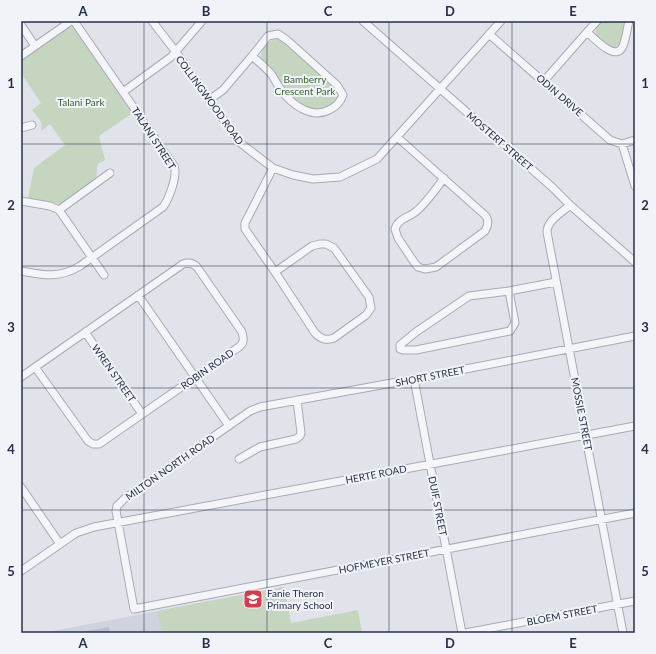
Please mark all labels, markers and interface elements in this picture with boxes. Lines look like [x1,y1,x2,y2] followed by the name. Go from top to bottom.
[77,3,88,19] text: A
[202,3,211,19] text: B
[324,3,333,19] text: C
[445,3,455,19] text: D
[569,3,577,19] text: E
[174,53,247,147] street label: COLLINGWOOD ROAD
[534,72,586,119] street label: ODIN DRIVE
[275,73,336,97] park label: Bamberry Crescent Park
[7,75,15,91] text: 1
[641,75,649,91] text: 1
[57,96,105,108] park label: Talani Park
[129,105,179,172] street label: TALANI STREET
[464,109,536,173] street label: MOSTERT STREET
[7,197,15,213] text: 2
[641,197,649,213] text: 2
[7,319,15,335] text: 3
[641,319,649,335] text: 3
[90,342,138,404] street label: WREN STREET
[178,346,236,392] street label: ROBIN ROAD
[394,363,466,389] street label: SHORT STREET
[569,376,595,452] street label: MOSSIE STREET
[123,431,217,502] street label: MILTON NORTH ROAD
[7,441,15,457] text: 4
[641,441,649,457] text: 4
[344,462,408,486] street label: HERTE ROAD
[426,475,450,537] street label: DUIF STREET
[338,546,431,576] street label: HOFMEYER STREET
[7,563,15,579] text: 5
[641,563,649,579] text: 5
[267,587,333,611] place label: Fanie Theron Primary School
[242,588,264,610] school or university icon: Fanie Theron Primary School
[526,602,599,628] street label: BLOEM STREET
[77,635,88,651] text: A
[202,635,211,651] text: B
[324,635,333,651] text: C
[445,635,455,651] text: D
[569,635,577,651] text: E

